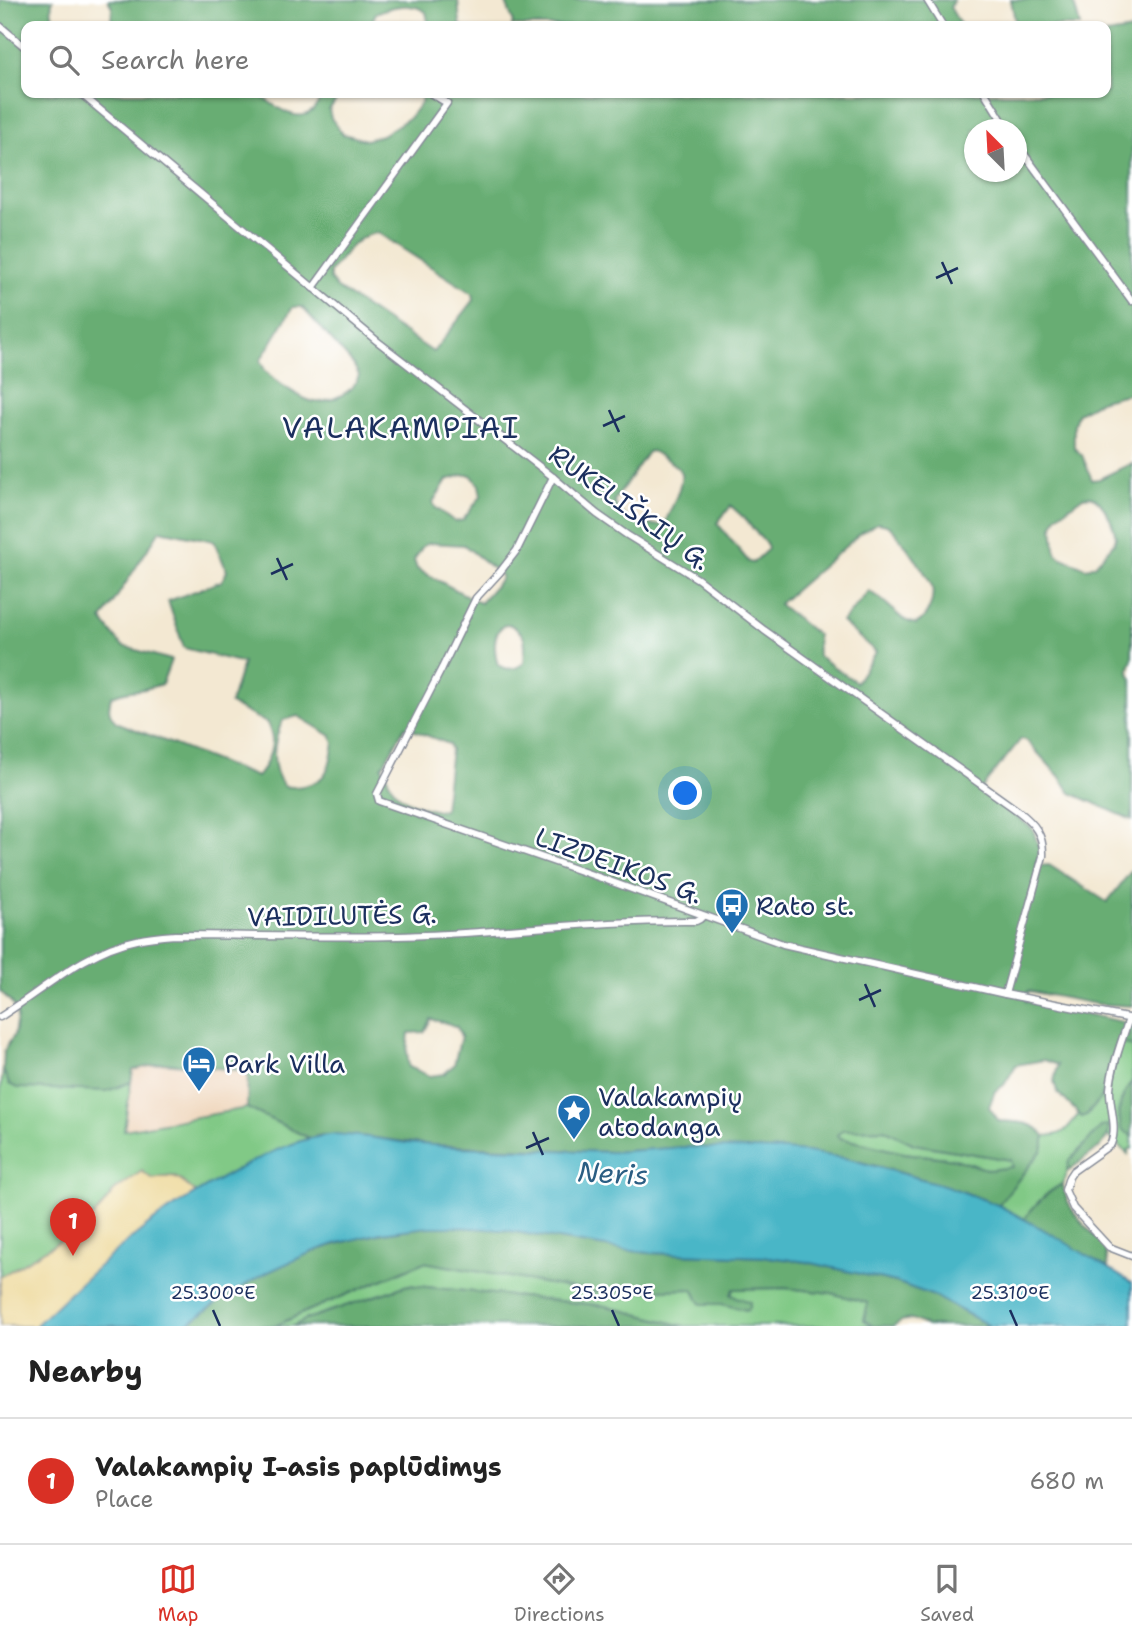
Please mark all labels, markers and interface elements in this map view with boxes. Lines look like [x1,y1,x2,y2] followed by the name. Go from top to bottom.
[21,21,1111,98] search box
[45,41,83,79] icon: search
[101,42,250,77] text: Search here
[964,119,1027,182] north arrow
[282,407,520,448] district label: VALAKAMPIAI
[542,436,718,578] street label: RUKELIŠKIŲ G.
[668,776,702,810] your location
[531,819,707,911] street label: LIZDEIKOS G.
[713,886,751,935] bus stop icon: Rato st.
[756,888,854,923] place label: Rato st.
[247,896,437,934] street label: VAIDILUTĖS G.
[180,1044,218,1093] hotel icon: Park Villa
[224,1046,345,1081] place label: Park Villa
[598,1079,742,1144] place label: Valakampių atodanga
[555,1092,593,1141] place icon: Valakampių atodanga
[577,1152,649,1194] water label: Neris
[50,1198,96,1256] pin: 1
[171,1281,255,1305] text: 25.300°E
[570,1281,654,1305] text: 25.305°E
[971,1281,1049,1305] text: 25.310°E
[28,1351,143,1392] text: Nearby
[95,1449,502,1484] text: Valakampių I-asis paplūdimys
[46,1466,56,1496] text: 1
[1029,1466,1104,1496] text: 680 m
[95,1484,154,1514] text: Place
[158,1560,198,1627] tab: Map
[514,1560,605,1627] tab: Directions
[920,1560,974,1627] tab: Saved

